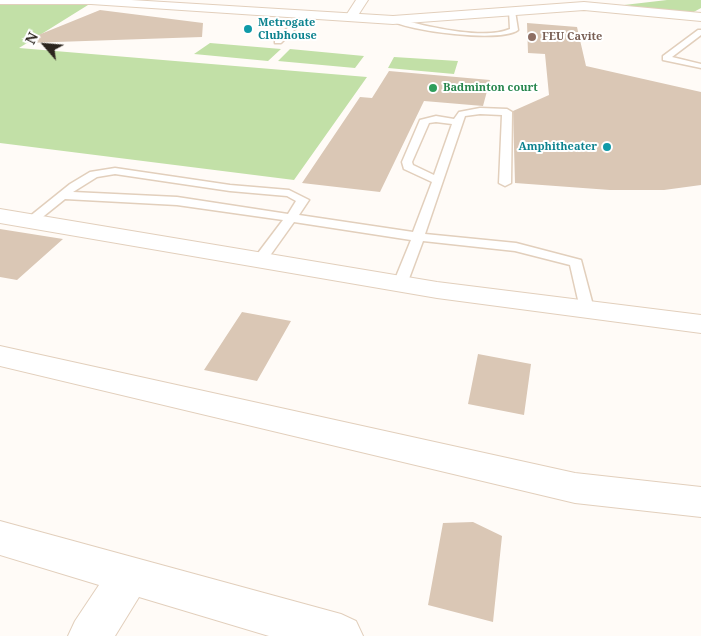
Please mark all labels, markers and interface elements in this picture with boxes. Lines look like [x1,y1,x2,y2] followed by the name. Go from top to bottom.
[258,16,317,42] place label: Metrogate Clubhouse
[20,20,70,70] north arrow
[242,23,254,35] marker: Metrogate Clubhouse
[20,29,42,47] text: N
[542,30,602,44] place label: FEU Cavite
[526,31,538,43] marker: FEU Cavite
[443,81,538,95] place label: Badminton court
[427,82,439,94] marker: Badminton court
[518,140,597,154] place label: Amphitheater
[601,141,613,153] marker: Amphitheater

